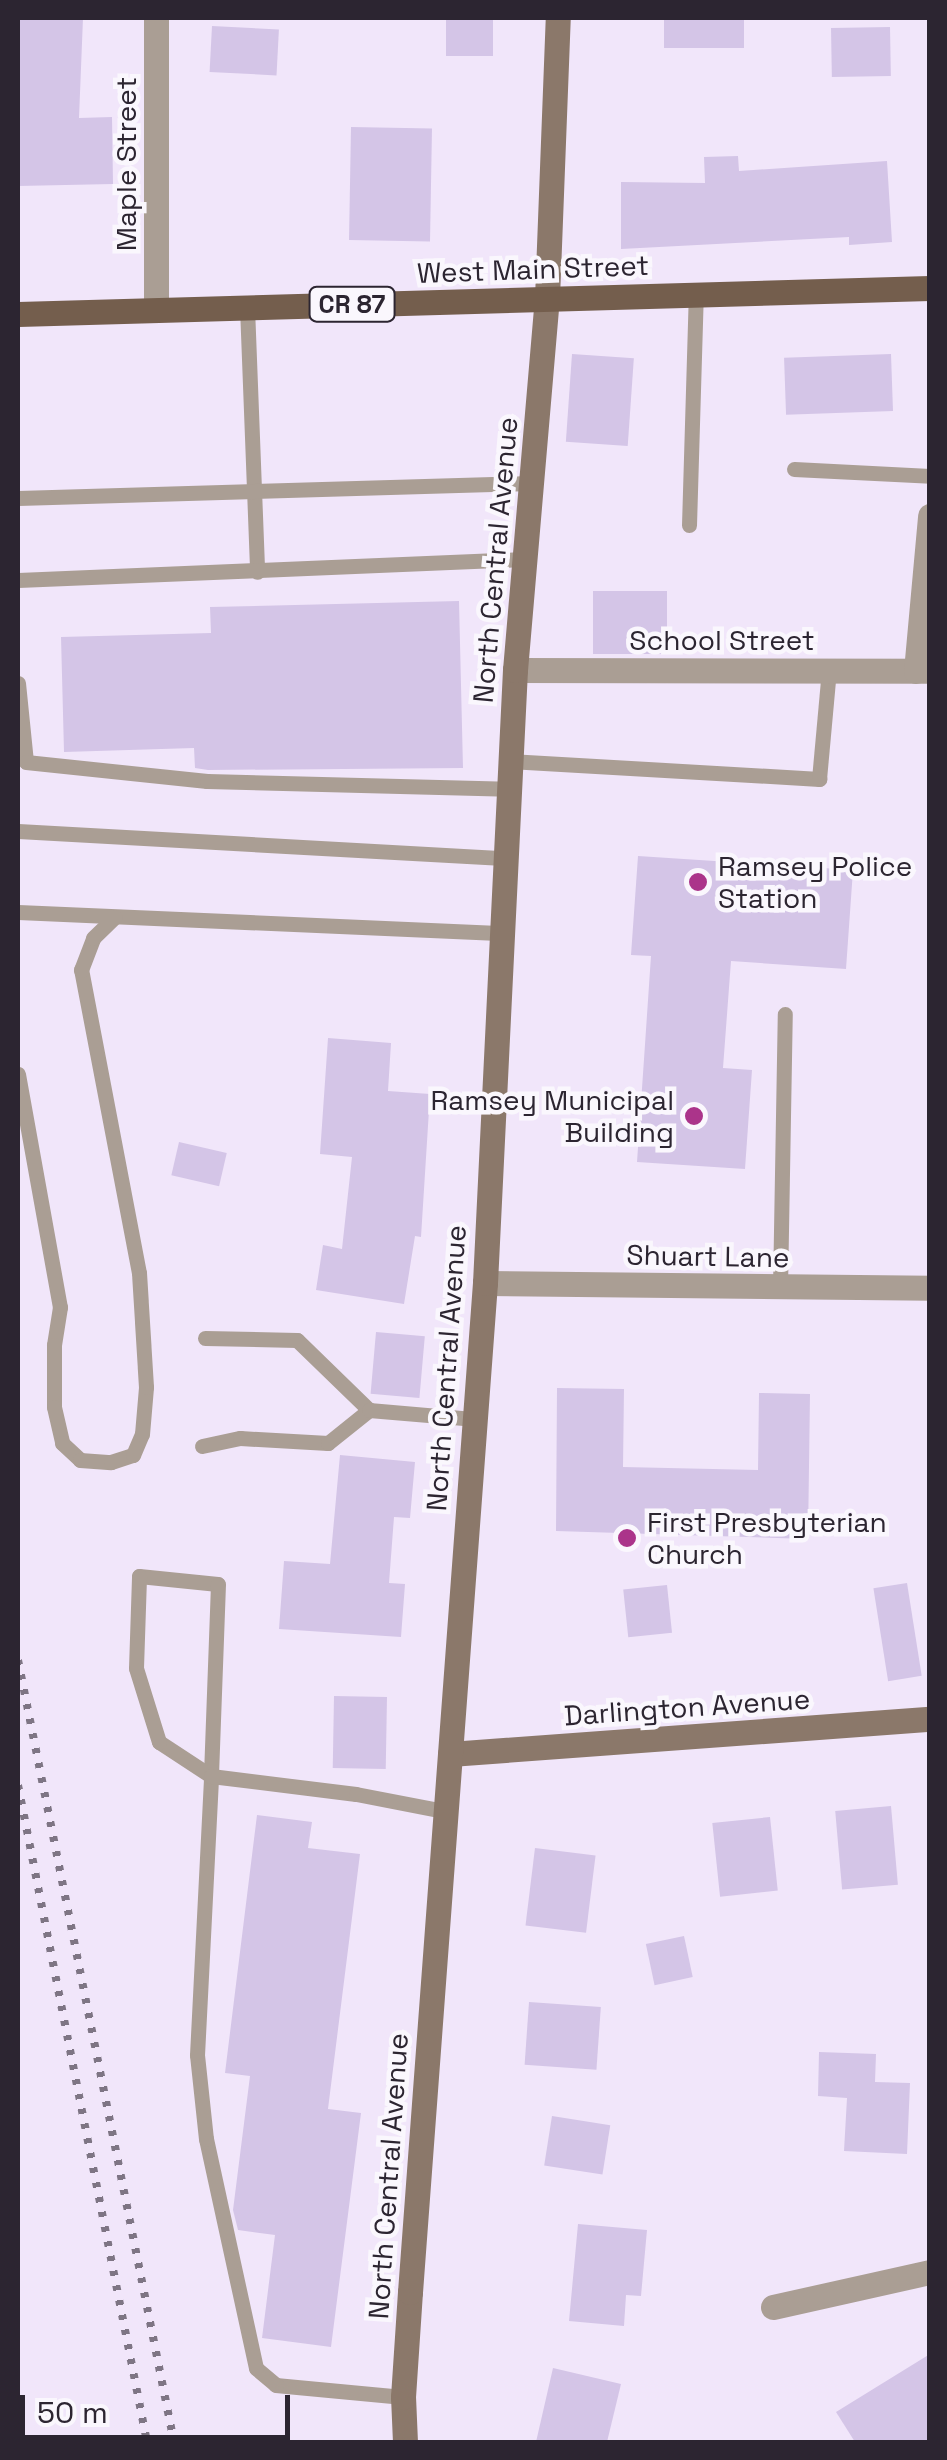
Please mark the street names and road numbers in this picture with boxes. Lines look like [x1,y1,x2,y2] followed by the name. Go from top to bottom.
[109,77,143,251] street label: Maple Street
[416,248,650,290] street label: West Main Street
[307,284,397,324] road number: CR 87
[466,416,524,704] street label: North Central Avenue
[629,623,815,657] street label: School Street
[419,1224,473,1512] street label: North Central Avenue
[626,1238,790,1274] street label: Shuart Lane
[563,1682,811,1732] street label: Darlington Avenue
[361,2032,415,2320] street label: North Central Avenue

